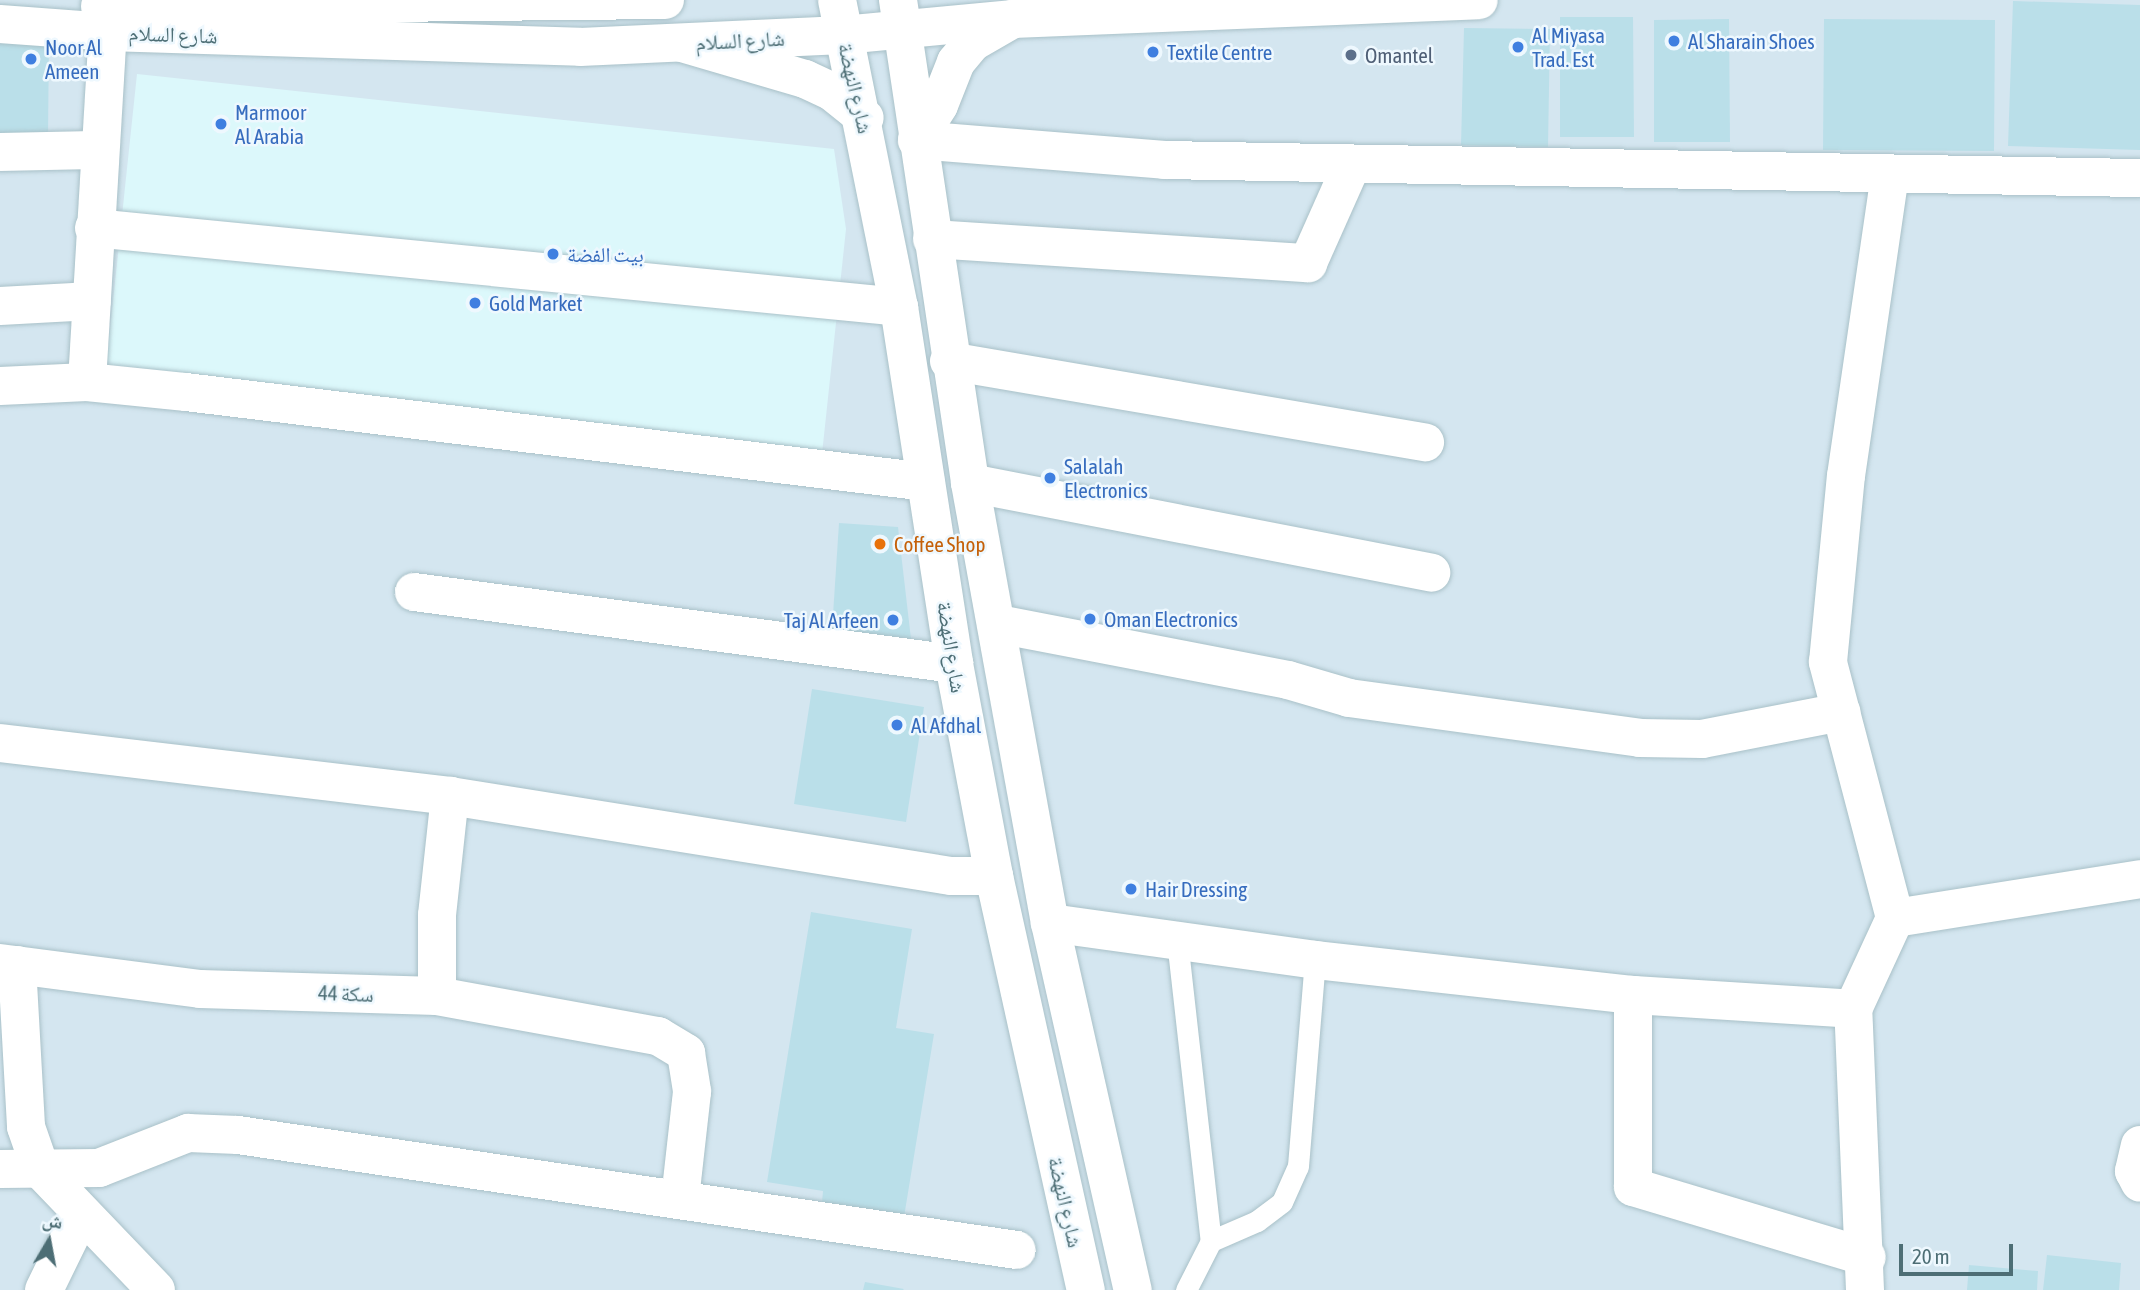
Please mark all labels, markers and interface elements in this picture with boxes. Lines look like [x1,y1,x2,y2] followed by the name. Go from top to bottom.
[128,20,218,48] street label: شارع السلام
[1532,22,1605,72] place label: Al Miyasa Trad. Est
[695,25,785,55] street label: شارع السلام
[1688,28,1815,54] place label: Al Sharain Shoes
[1666,33,1682,49] marker: Al Sharain Shoes
[45,34,102,84] place label: Noor Al Ameen
[1167,39,1272,65] place label: Textile Centre
[1510,39,1526,55] marker: Al Miyasa Trad. Est
[833,40,879,136] street label: شارع النهضة
[1365,42,1433,68] place label: Omantel
[1145,44,1161,60] marker: Textile Centre
[1343,47,1359,63] marker: Omantel
[23,51,39,67] marker: Noor Al Ameen
[235,99,306,149] place label: Marmoor Al Arabia
[213,116,229,132] marker: Marmoor Al Arabia
[567,241,644,267] place label: بيت الفضة
[545,246,561,262] marker: بيت الفضة
[489,290,583,316] place label: Gold Market
[467,295,483,311] marker: Gold Market
[1064,453,1148,503] place label: Salalah Electronics
[1042,470,1058,486] marker: Salalah Electronics
[894,531,985,557] place label: Coffee Shop
[872,536,888,552] marker: Coffee Shop
[932,599,972,695] street label: شارع النهضة
[1104,606,1238,632] place label: Oman Electronics
[784,607,879,633] place label: Taj Al Arfeen
[1082,611,1098,627] marker: Oman Electronics
[885,612,901,628] marker: Taj Al Arfeen
[911,712,981,738] place label: Al Afdhal
[889,717,905,733] marker: Al Afdhal
[1145,876,1247,902] place label: Hair Dressing
[1123,881,1139,897] marker: Hair Dressing
[318,979,374,1007] street label: سكة 44
[1043,1154,1089,1250] street label: شارع النهضة
[14,1206,84,1276] north arrow
[41,1208,64,1233] text: ش
[1902,1230,2016,1274] scale bar
[1912,1244,1950,1268] text: 20 m

